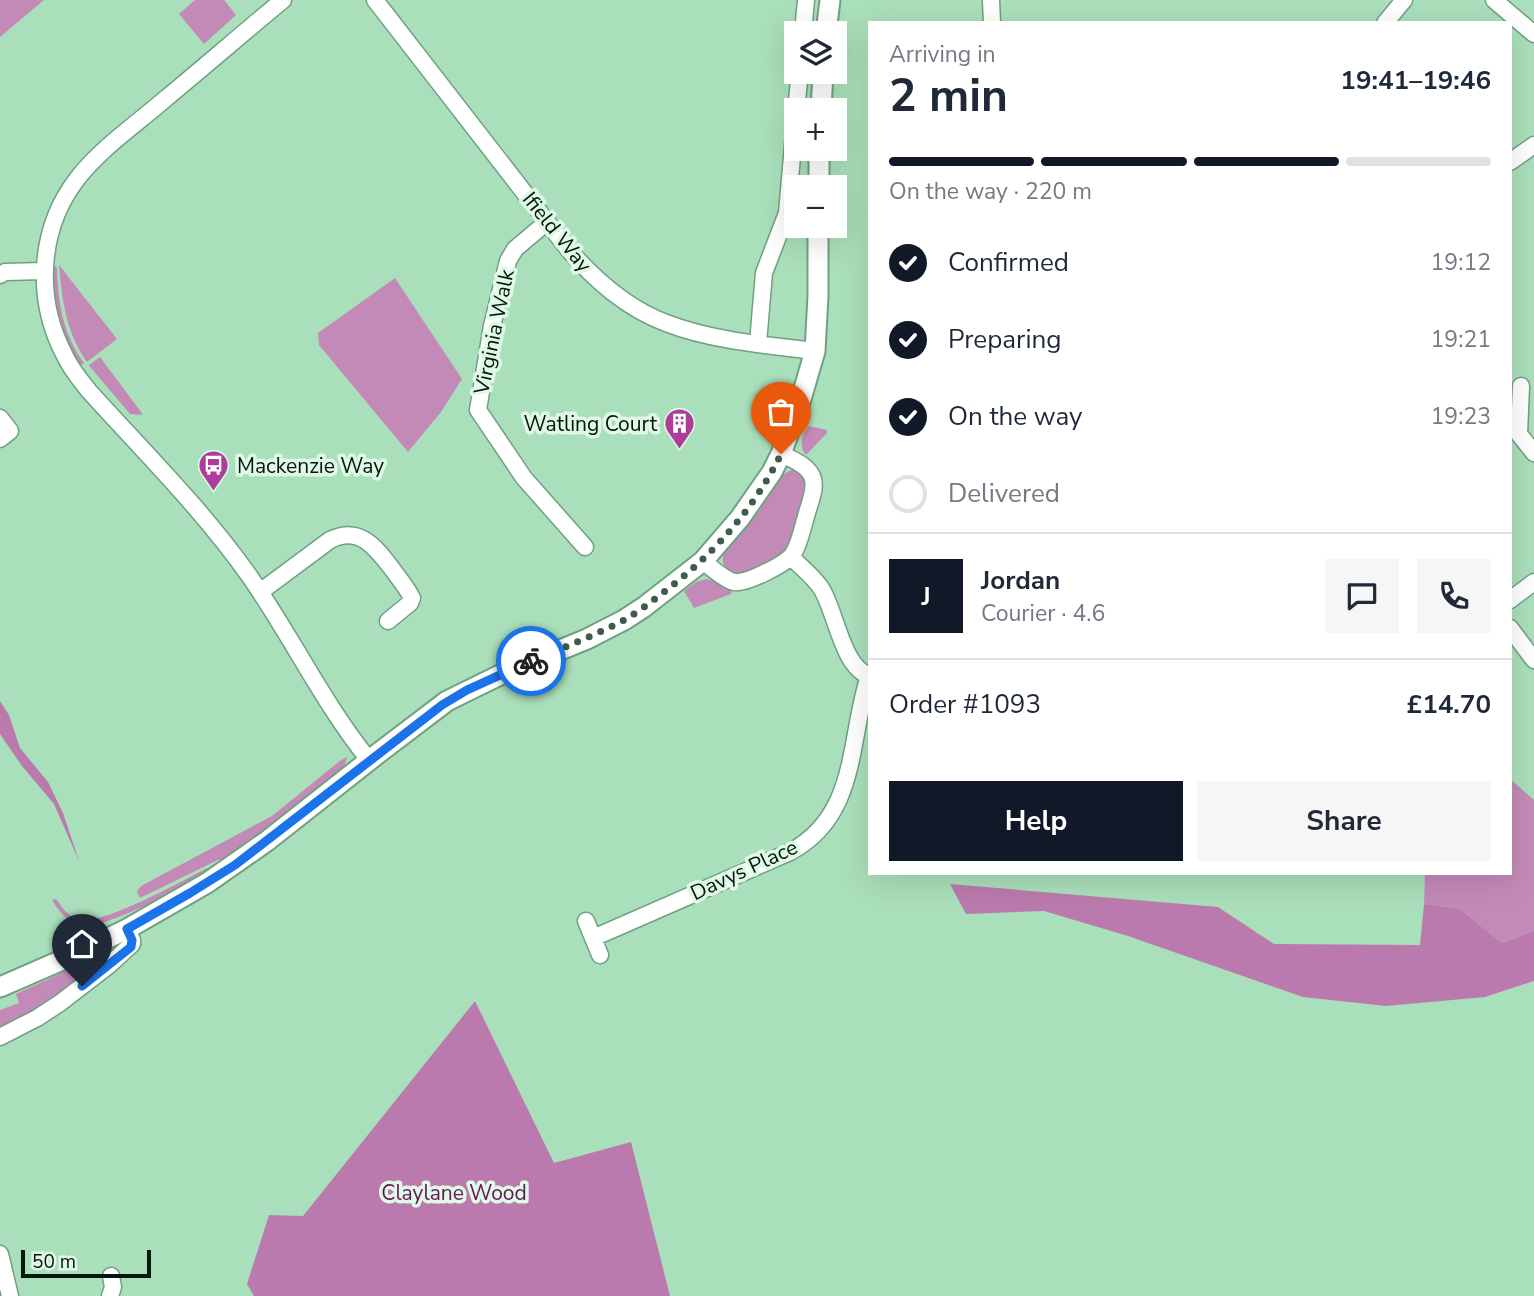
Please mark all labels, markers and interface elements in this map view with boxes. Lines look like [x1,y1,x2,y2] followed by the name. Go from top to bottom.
[784,21,847,238] map controls
[784,21,847,84] button: layers
[889,39,996,70] text: Arriving in
[1340,63,1491,98] text: 19:41–19:46
[889,64,1008,127] text: 2 min
[784,98,847,161] button: +
[784,175,847,238] button: −
[889,176,1092,207] text: On the way · 220 m
[516,186,598,278] street label: Ifield Way
[889,244,927,282] icon: check
[948,245,1069,280] text: Confirmed
[1431,247,1491,278] text: 19:12
[467,266,521,398] street label: Virginia Walk
[889,321,927,359] icon: check
[948,322,1061,357] text: Preparing
[1431,324,1491,355] text: 19:21
[751,382,811,454] pin
[762,393,800,431] icon: bag
[889,398,927,436] icon: check
[948,399,1082,434] text: On the way
[1431,401,1491,432] text: 19:23
[663,407,697,451] building icon: Watling Court
[524,410,658,438] place label: Watling Court
[197,449,231,493] bus stop icon: Mackenzie Way
[237,452,384,480] place label: Mackenzie Way
[948,476,1060,511] text: Delivered
[1325,559,1399,633] button: chat
[1417,559,1491,633] button: phone
[981,563,1060,598] text: Jordan
[921,579,931,614] text: J
[981,598,1105,629] text: Courier · 4.6
[496,626,566,696] courier
[512,642,550,680] icon: bike
[889,687,1041,722] text: Order #1093
[1407,687,1491,722] text: £14.70
[889,781,1183,861] button: Help
[1197,781,1491,861] button: Share
[686,833,802,907] street label: Davys Place
[52,914,112,986] pin
[63,925,101,963] icon: home
[381,1179,527,1207] park label: Claylane Wood
[21,1247,150,1279] scale bar
[32,1249,76,1275] text: 50 m

